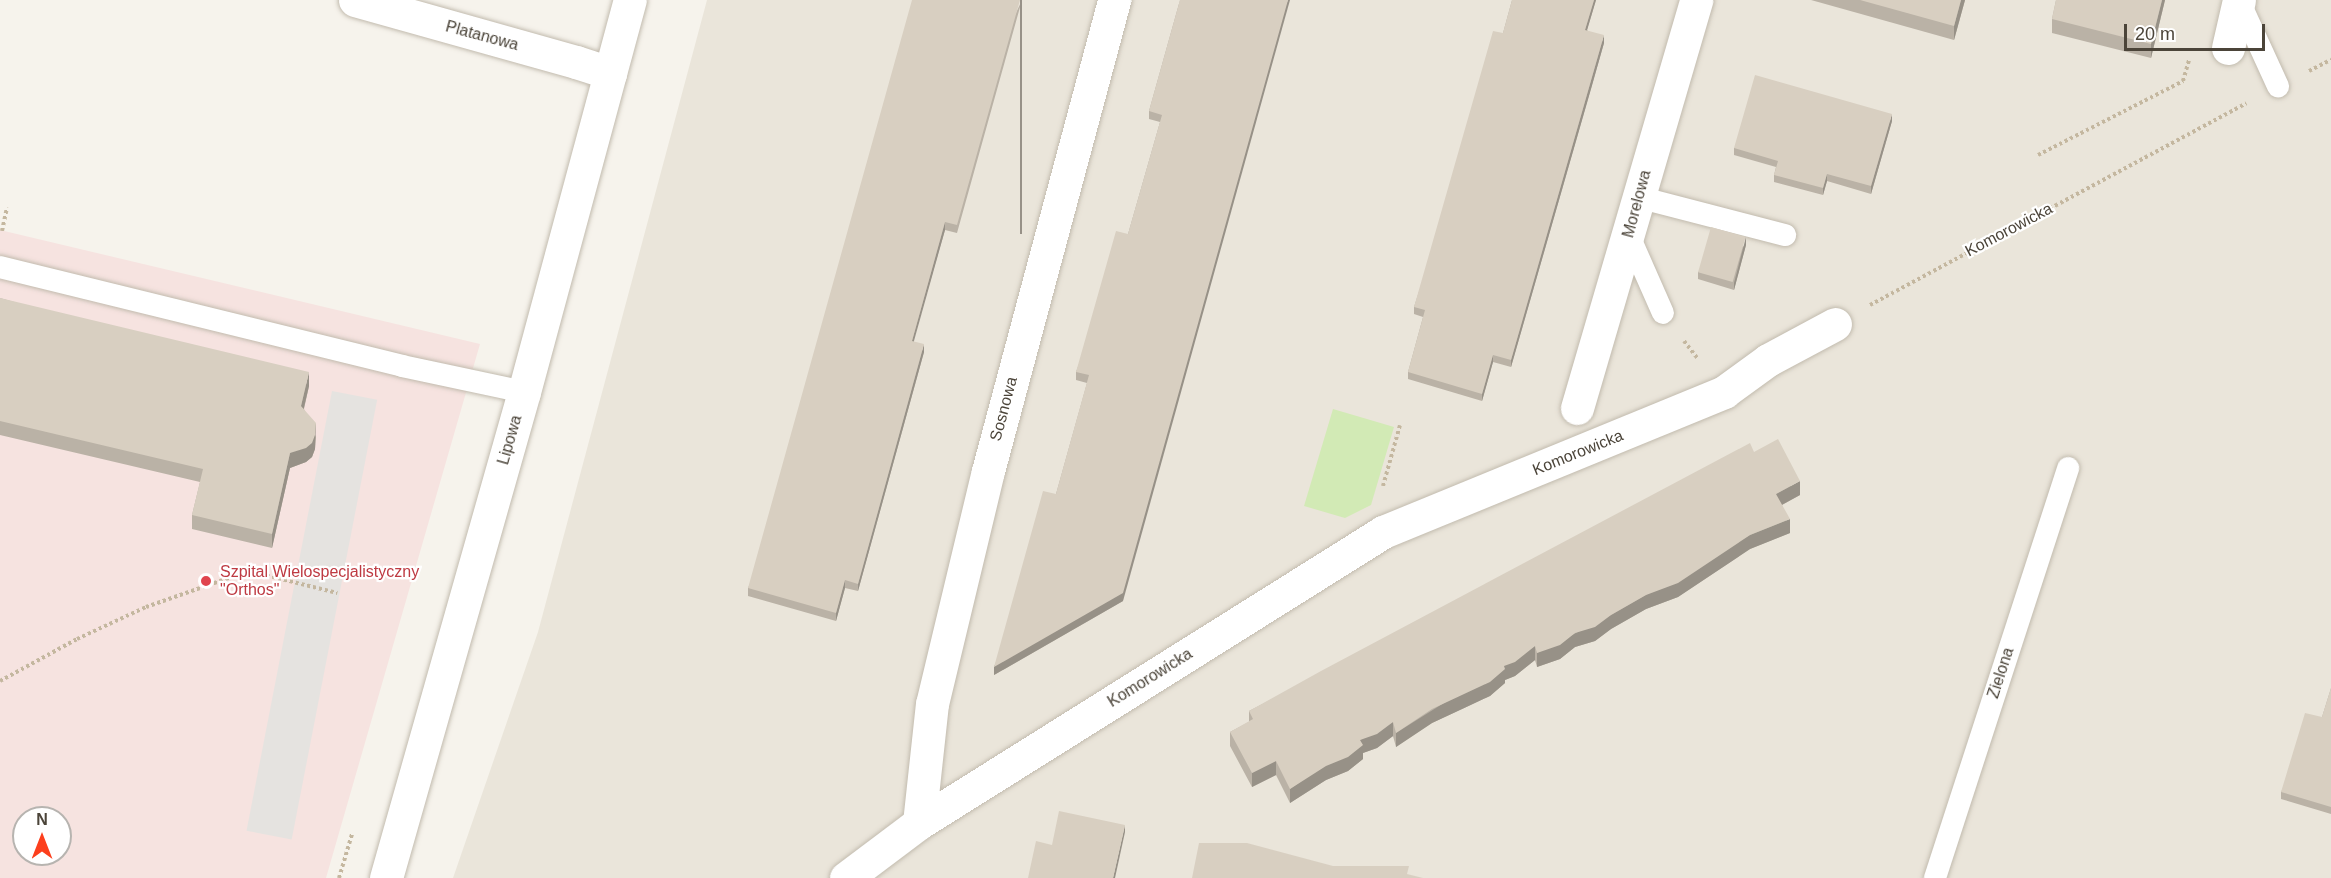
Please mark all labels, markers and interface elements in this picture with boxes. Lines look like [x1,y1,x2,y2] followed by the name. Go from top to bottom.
[2127,12,2268,50] scale bar
[443,17,521,55] street label: Platanowa
[2135,24,2175,44] text: 20 m
[1619,168,1655,240] street label: Morelowa
[1962,199,2056,261] street label: Komorowicka
[986,375,1022,443] street label: Sosnowa
[494,413,526,467] street label: Lipowa
[1530,426,1626,480] street label: Komorowicka
[220,562,419,600] place label: Szpital Wielospecjalistyczny "Orthos"
[197,572,215,590] marker: Szpital Wielospecjalistyczny "Orthos"
[1104,644,1196,712] street label: Komorowicka
[1984,645,2018,701] street label: Zielona
[12,806,72,866] north arrow
[36,811,48,828] text: N

